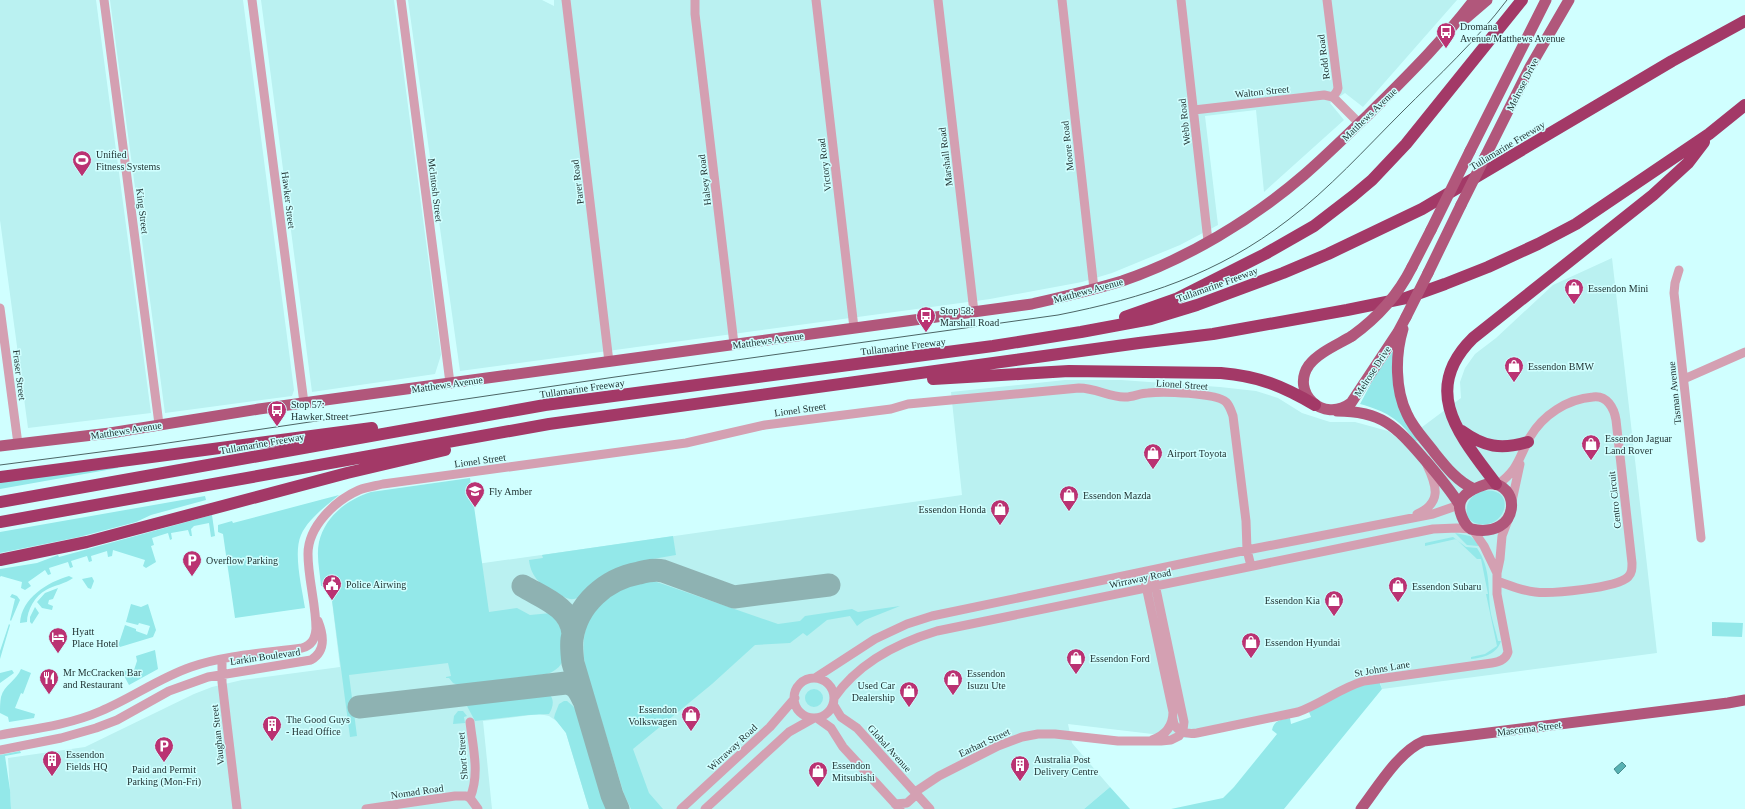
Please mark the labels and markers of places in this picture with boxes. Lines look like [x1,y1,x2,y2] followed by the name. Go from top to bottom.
[1435,21,1457,49] bus stop icon: Dromana Avenue/Matthews Avenue
[1460,21,1565,44] place label: Dromana Avenue/Matthews Avenue
[71,149,93,177] sports icon: Unified Fitness Systems
[96,149,160,172] place label: Unified Fitness Systems
[1563,277,1585,305] shop icon: Essendon Mini
[1588,283,1649,294] place label: Essendon Mini
[915,305,937,333] bus stop icon: Stop 58: Marshall Road
[940,305,999,328] place label: Stop 58: Marshall Road
[1503,355,1525,383] shop icon: Essendon BMW
[1528,361,1594,372] place label: Essendon BMW
[266,399,288,427] bus stop icon: Stop 57: Hawker Street
[291,399,349,422] place label: Stop 57: Hawker Street
[1580,433,1602,461] shop icon: Essendon Jaguar Land Rover
[1605,433,1673,456] place label: Essendon Jaguar Land Rover
[1142,442,1164,470] shop icon: Airport Toyota
[1167,448,1227,459] place label: Airport Toyota
[464,480,486,508] school or university icon: Fly Amber
[1058,484,1080,512] shop icon: Essendon Mazda
[489,486,533,497] place label: Fly Amber
[1083,490,1152,501] place label: Essendon Mazda
[989,498,1011,526] shop icon: Essendon Honda
[919,504,987,515] place label: Essendon Honda
[181,549,203,577] parking icon: Overflow Parking
[206,555,278,566] place label: Overflow Parking
[321,573,343,601] public building icon: Police Airwing
[1387,575,1409,603] shop icon: Essendon Subaru
[346,579,406,590] place label: Police Airwing
[1412,581,1481,592] place label: Essendon Subaru
[1323,589,1345,617] shop icon: Essendon Kia
[1265,595,1321,606] place label: Essendon Kia
[47,626,69,654] hotel icon: Hyatt Place Hotel
[72,626,119,649] place label: Hyatt Place Hotel
[1240,631,1262,659] shop icon: Essendon Hyundai
[1265,637,1340,648] place label: Essendon Hyundai
[1065,647,1087,675] shop icon: Essendon Ford
[1090,653,1150,664] place label: Essendon Ford
[38,667,60,695] restaurant icon: Mr McCracken Bar and Restaurant
[63,667,142,690] place label: Mr McCracken Bar and Restaurant
[942,668,964,696] shop icon: Essendon Isuzu Ute
[967,668,1006,691] place label: Essendon Isuzu Ute
[852,680,896,703] place label: Used Car Dealership
[898,680,920,708] shop icon: Used Car Dealership
[628,704,677,727] place label: Essendon Volkswagen
[680,704,702,732] shop icon: Essendon Volkswagen
[261,714,283,742] building icon: The Good Guys - Head Office
[286,714,350,737] place label: The Good Guys - Head Office
[153,735,175,763] parking icon: Paid and Permit Parking (Mon-Fri)
[41,749,63,777] building icon: Essendon Fields HQ
[66,749,108,772] place label: Essendon Fields HQ
[1009,754,1031,782] building icon: Australia Post Delivery Centre
[1034,754,1099,777] place label: Australia Post Delivery Centre
[807,760,829,788] shop icon: Essendon Mitsubishi
[832,760,875,783] place label: Essendon Mitsubishi
[127,764,201,788] place label: Paid and Permit Parking (Mon-Fri)

